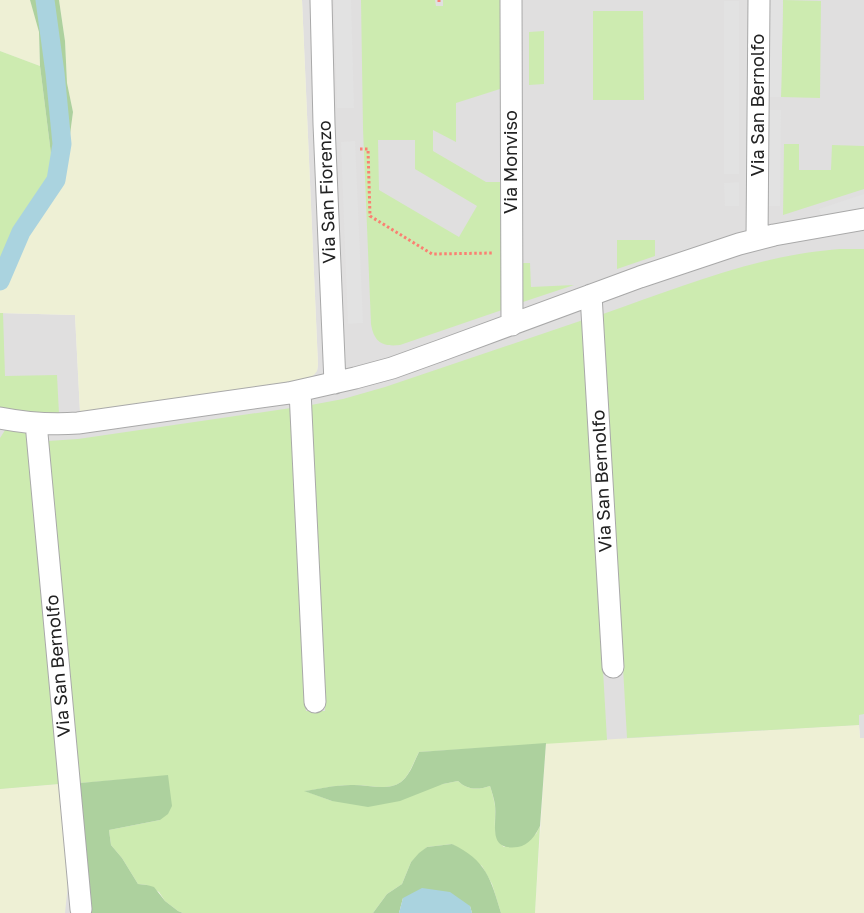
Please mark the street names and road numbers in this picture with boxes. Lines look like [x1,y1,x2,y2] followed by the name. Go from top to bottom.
[746,34,768,176] street label: Via San Bernolfo
[499,110,521,214] street label: Via Monviso
[313,120,339,264] street label: Via San Fiorenzo
[586,409,616,553] street label: Via San Bernolfo
[40,594,74,738] street label: Via San Bernolfo

